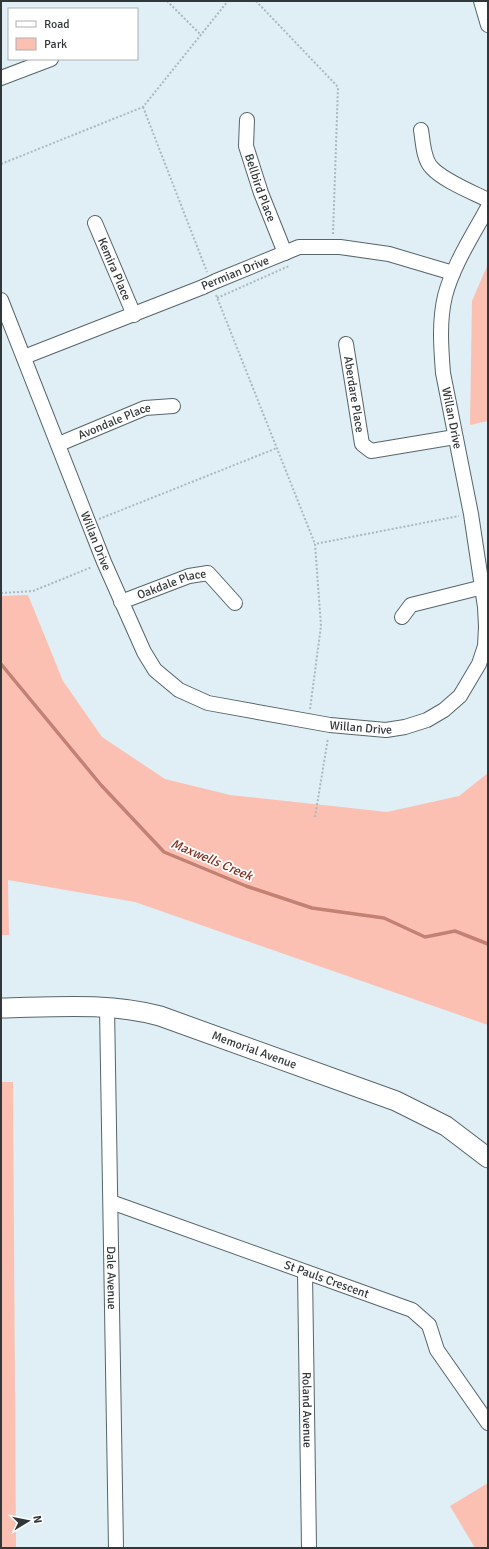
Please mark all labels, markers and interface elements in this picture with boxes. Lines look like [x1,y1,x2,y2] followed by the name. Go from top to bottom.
[8,8,138,60] legend
[44,17,70,32] text: Road
[44,37,67,52] text: Park
[241,152,279,224] street label: Bellbird Place
[94,236,134,303] street label: Kemira Place
[199,253,271,294] street label: Permian Drive
[340,355,367,434] street label: Aberdare Place
[438,386,465,450] street label: Willan Drive
[76,401,151,443] street label: Avondale Place
[77,509,114,573] street label: Willan Drive
[135,566,207,603] street label: Oakdale Place
[329,718,393,738] street label: Willan Drive
[168,836,256,885] water label: Maxwells Creek
[210,1028,299,1073] street label: Memorial Avenue
[103,1246,119,1310] street label: Dale Avenue
[282,1258,371,1302] street label: St Pauls Crescent
[298,1372,315,1448] street label: Roland Avenue
[8,1501,48,1541] north arrow
[30,1514,44,1524] text: N

